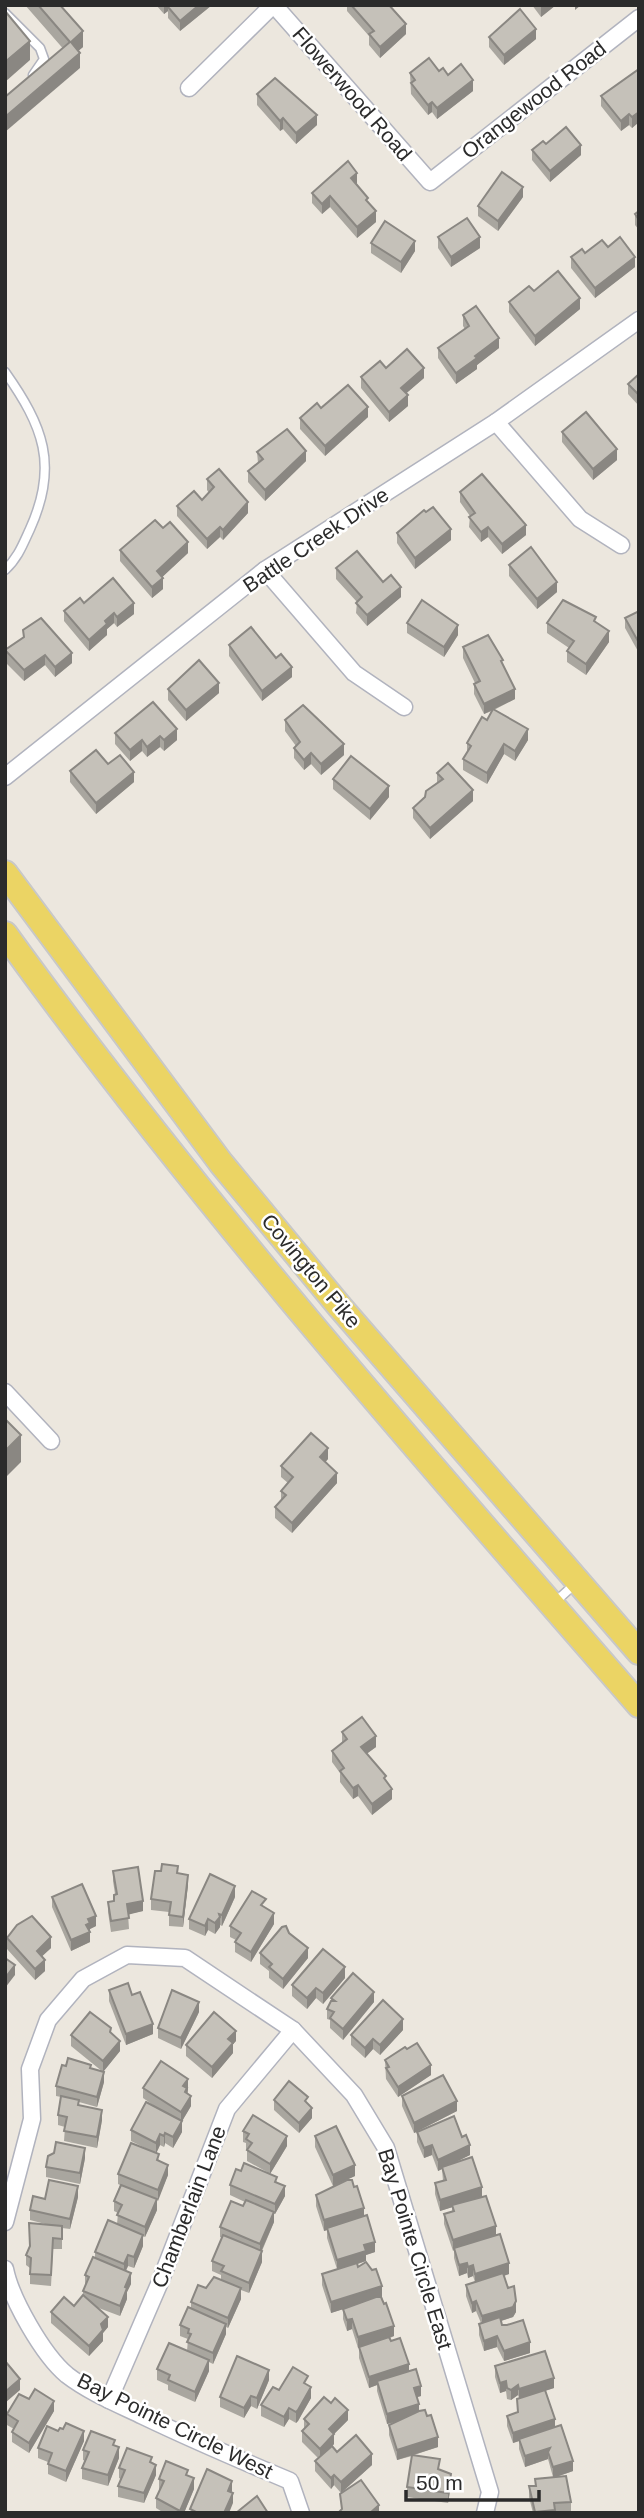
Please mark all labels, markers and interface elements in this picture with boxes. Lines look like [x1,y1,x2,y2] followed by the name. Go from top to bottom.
[288,22,417,165] street label: Flowerwood Road
[457,36,610,163] street label: Orangewood Road
[239,482,393,597] street label: Battle Creek Drive
[257,1209,366,1332] street label: Covington Pike
[147,2123,230,2291] street label: Chamberlain Lane
[374,2146,457,2352] street label: Bay Pointe Circle East
[74,2368,277,2483] street label: Bay Pointe Circle West
[406,2458,539,2502] scale bar
[416,2471,463,2494] text: 50 m

